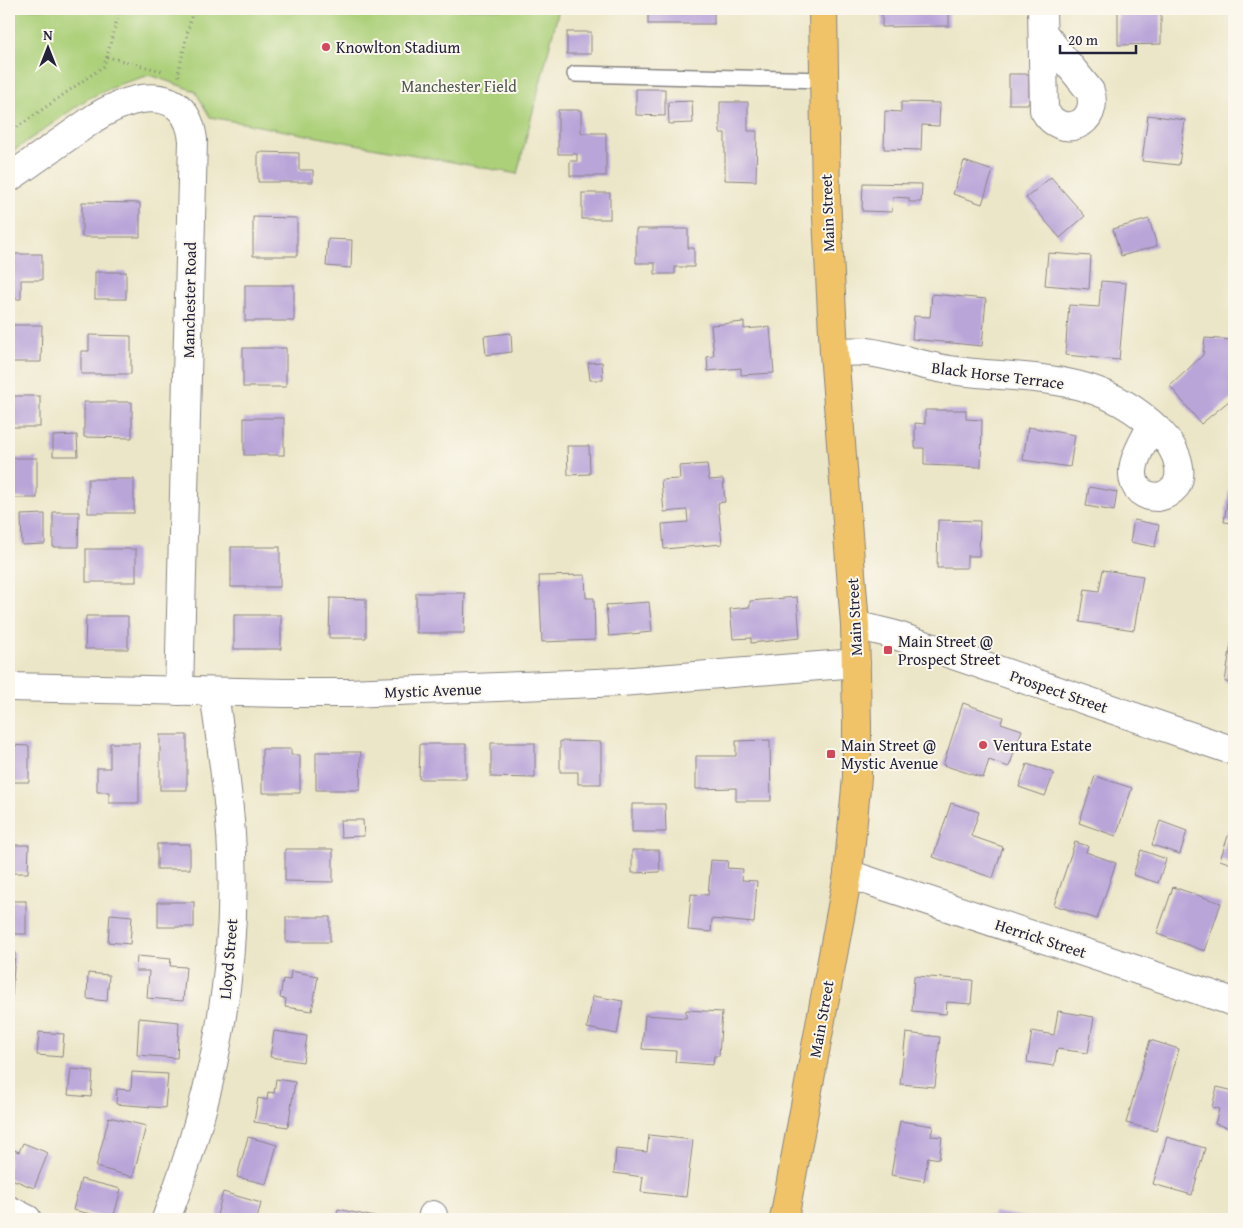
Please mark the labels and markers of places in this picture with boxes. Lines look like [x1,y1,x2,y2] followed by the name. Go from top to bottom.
[336,35,460,59] place label: Knowlton Stadium
[320,41,332,53] marker: Knowlton Stadium
[898,629,1001,671] place label: Main Street @ Prospect Street
[882,644,894,656] marker: Main Street @ Prospect Street
[841,733,938,775] place label: Main Street @ Mystic Avenue
[993,733,1092,757] place label: Ventura Estate
[977,739,989,751] marker: Ventura Estate
[825,748,837,760] marker: Main Street @ Mystic Avenue

